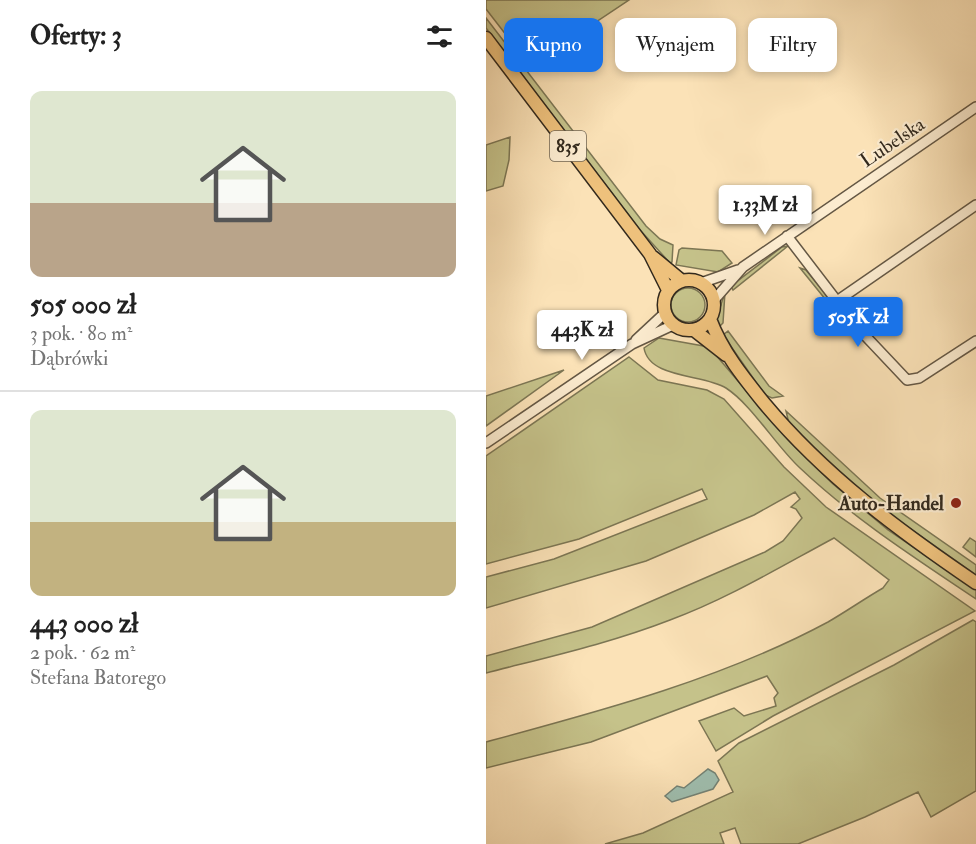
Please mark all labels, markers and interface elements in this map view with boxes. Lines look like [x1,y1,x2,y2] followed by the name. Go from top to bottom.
[504,18,603,72] chip: Kupno
[615,18,736,72] chip: Wynajem
[748,18,837,72] chip: Filtry
[30,20,122,52] text: Oferty: 3
[423,20,456,53] icon: filters
[855,111,930,173] street label: Lubelska
[189,130,297,238] icon: home
[550,131,586,161] road number: 835
[703,185,827,236] pin: 1.33M zł
[733,192,797,217] text: 1.33M zł
[30,289,136,321] text: 505 000 zł
[803,297,913,348] pin: 505K zł
[828,304,888,329] text: 505K zł
[527,310,637,361] pin: 443K zł
[551,317,613,342] text: 443K zł
[30,321,132,346] text: 3 pok. · 80 m²
[30,346,108,371] text: Dąbrówki
[189,449,297,557] icon: home
[837,491,945,516] place label: Auto-Handel
[949,496,963,510] marker: Auto-Handel
[30,608,138,640] text: 443 000 zł
[30,640,135,665] text: 2 pok. · 62 m²
[30,665,166,690] text: Stefana Batorego

